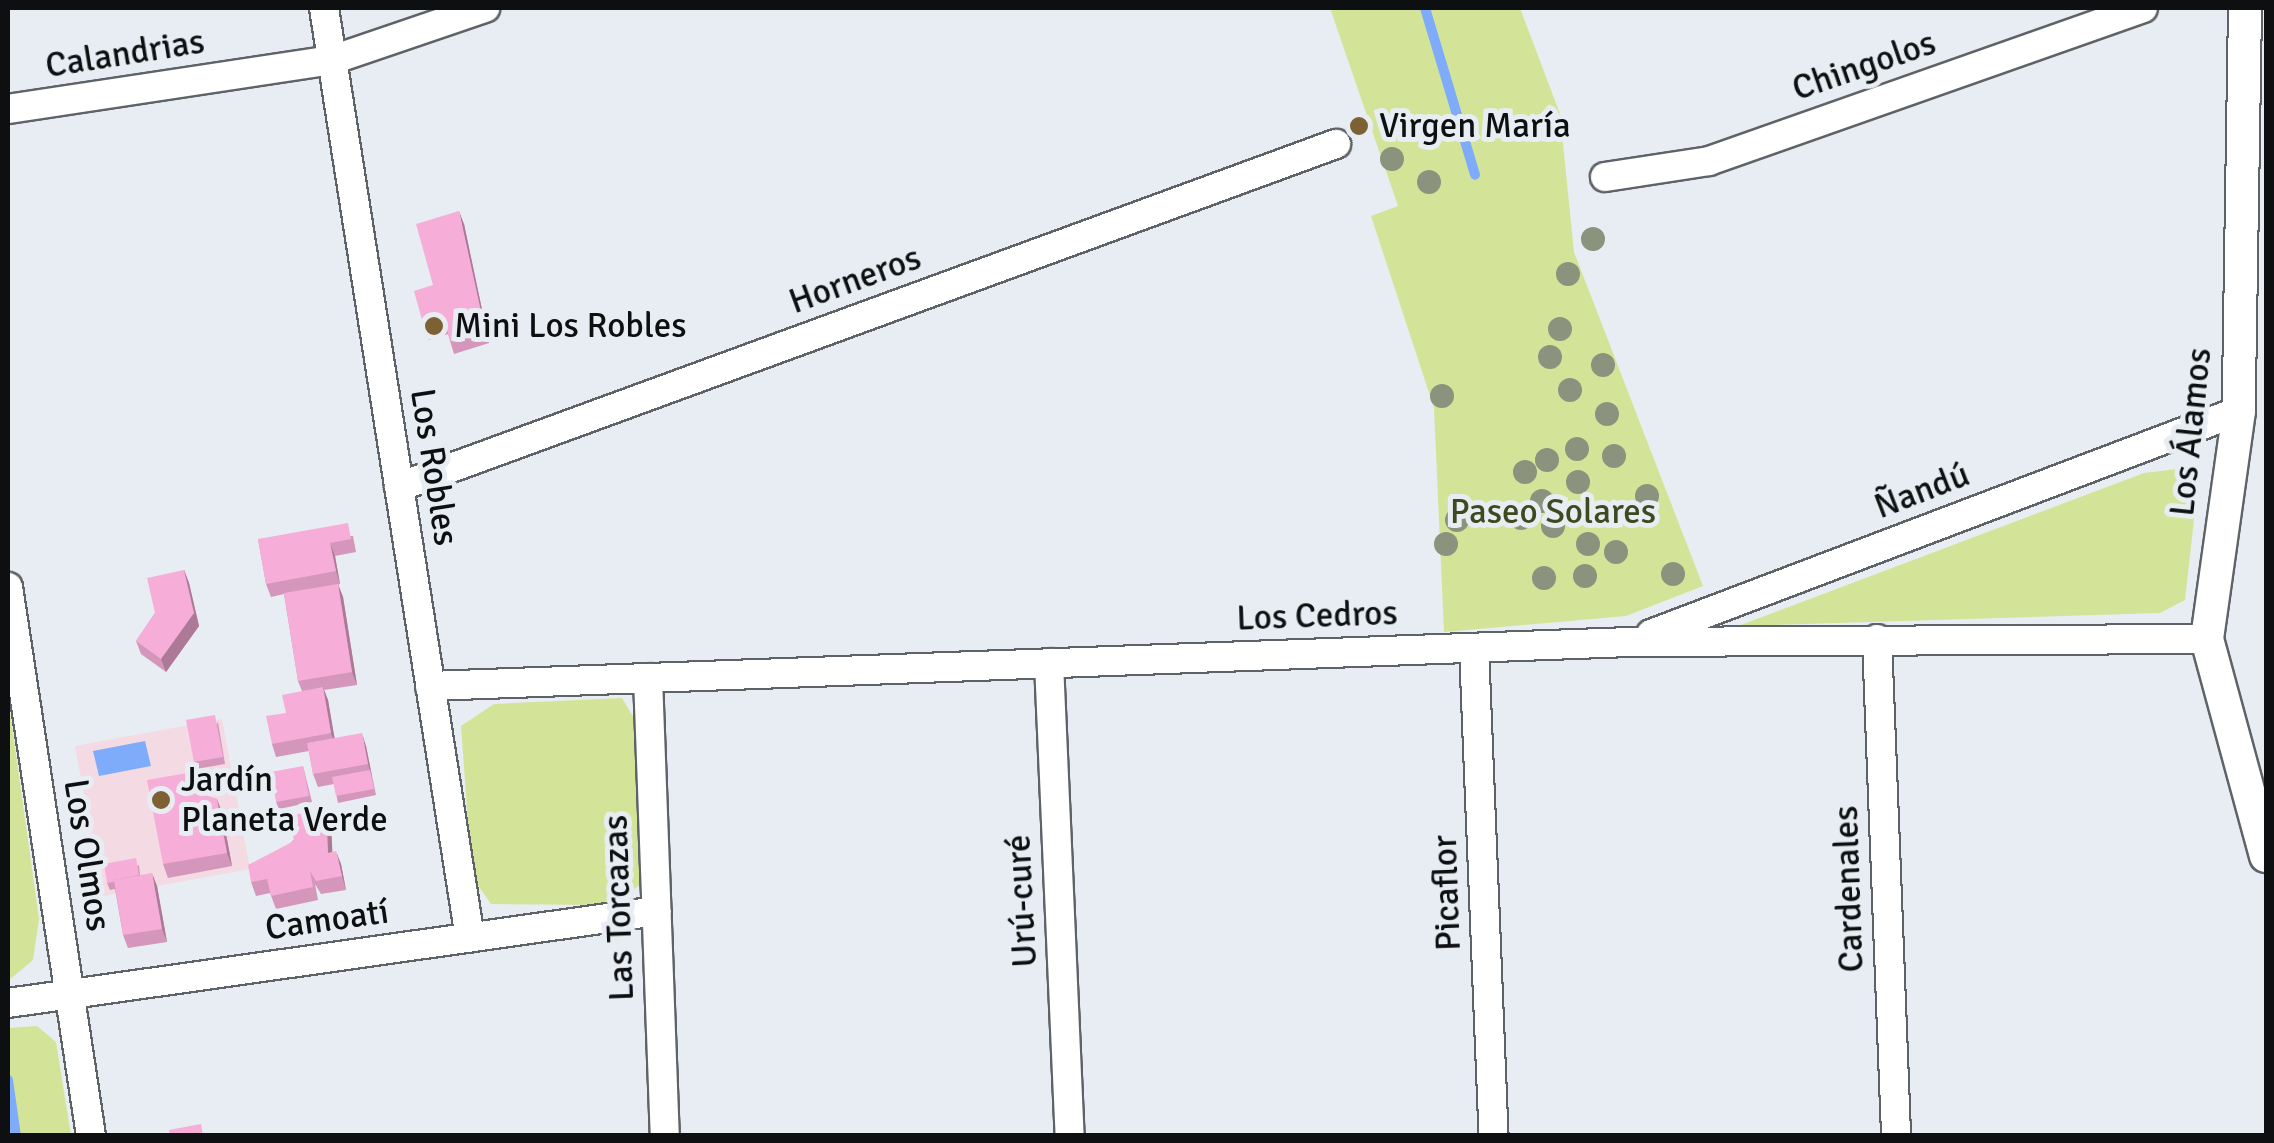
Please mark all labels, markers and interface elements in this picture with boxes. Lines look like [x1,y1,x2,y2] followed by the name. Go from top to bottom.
[43,21,207,87] street label: Calandrias
[1787,22,1941,110] street label: Chingolos
[1379,105,1571,147] place label: Virgen María
[1348,115,1370,137] marker: Virgen María
[783,237,927,323] street label: Horneros
[454,305,687,347] place label: Mini Los Robles
[423,315,445,337] marker: Mini Los Robles
[2161,346,2221,518] street label: Los Álamos
[401,385,467,549] street label: Los Robles
[1869,454,1975,528] street label: Ñandú
[1450,491,1656,533] park label: Paseo Solares
[1236,592,1398,640] street label: Los Cedros
[181,759,388,841] place label: Jardín Planeta Verde
[54,776,120,934] street label: Los Olmos
[150,789,172,811] marker: Jardín Planeta Verde
[1825,805,1873,973] street label: Cardenales
[595,814,643,1002] street label: Las Torcazas
[998,833,1046,969] street label: Urú-curé
[1424,834,1470,952] street label: Picaflor
[263,891,391,949] street label: Camoatí

